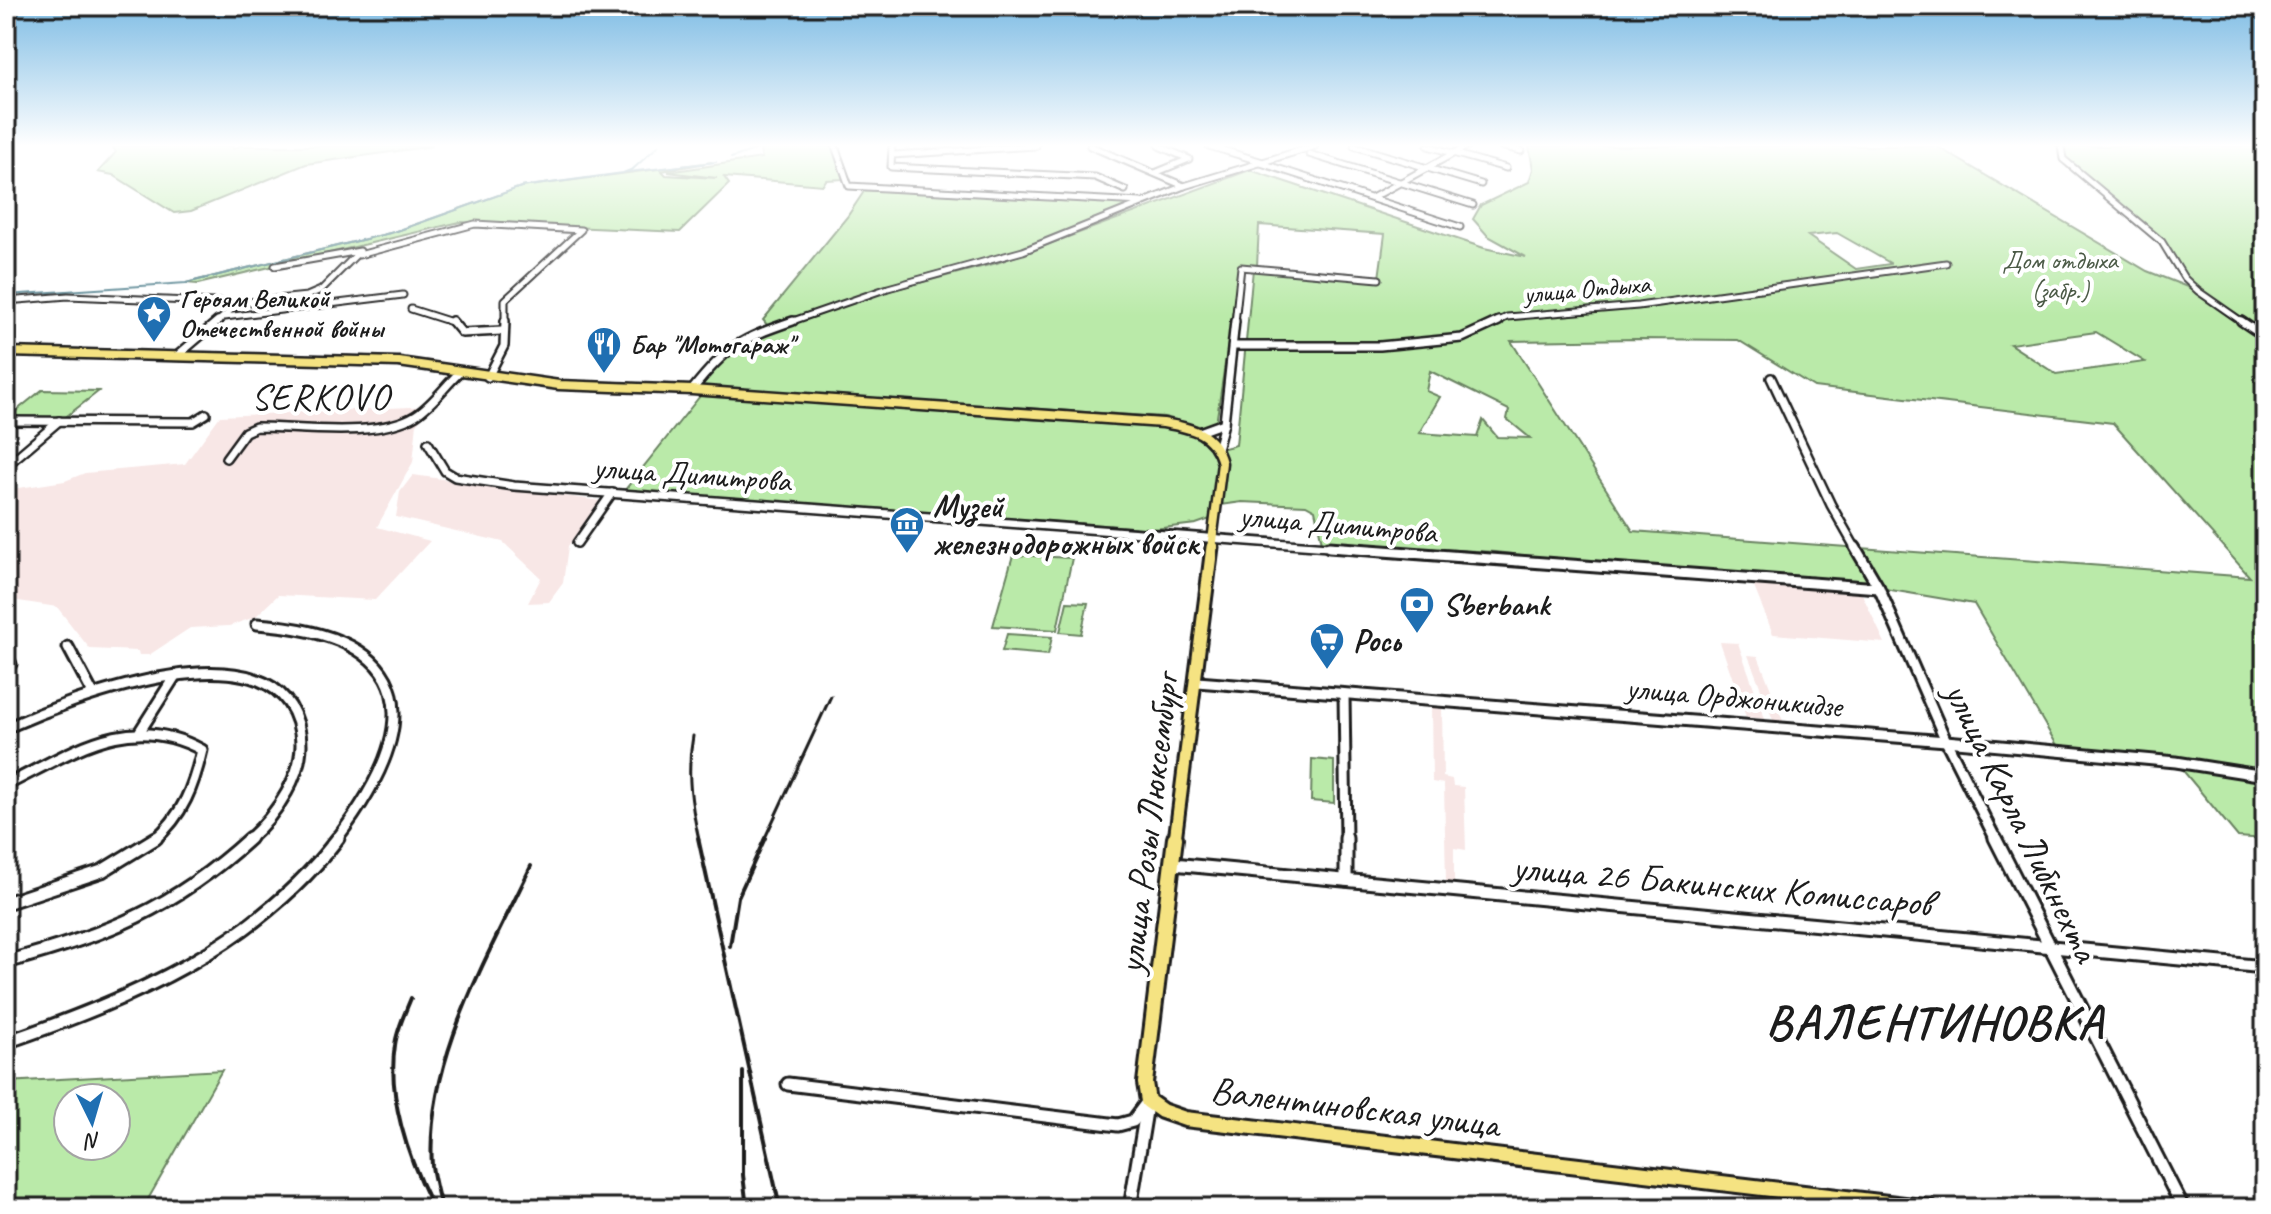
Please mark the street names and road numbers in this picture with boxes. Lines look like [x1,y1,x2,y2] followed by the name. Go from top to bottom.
[1520,267,1653,311] street label: улица Отдыха
[590,447,794,501] street label: улица Димитрова
[1236,495,1440,553] street label: улица Димитрова
[1106,667,1190,978] street label: улица Розы Люксембург
[1622,667,1846,727] street label: улица Орджоникидзе
[1933,673,2111,972] street label: улица Карла Либкнехта
[1509,843,1942,927] street label: улица 26 Бакинских Комиссаров
[1208,1066,1505,1148] street label: Валентиновская улица

